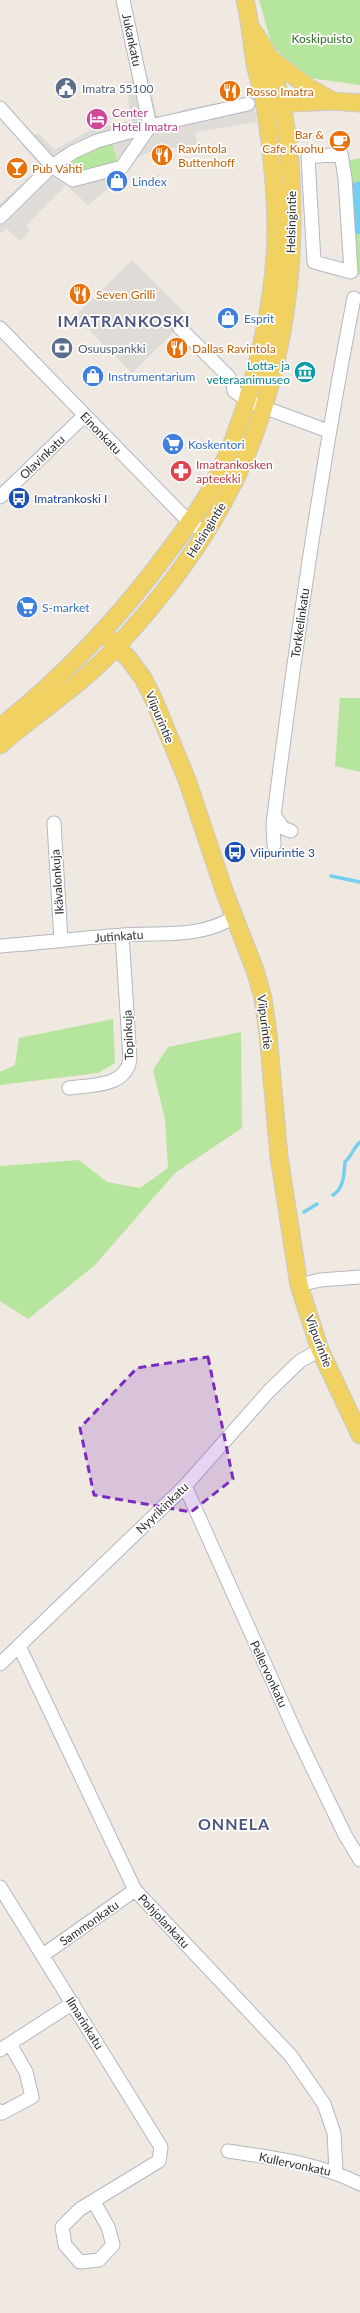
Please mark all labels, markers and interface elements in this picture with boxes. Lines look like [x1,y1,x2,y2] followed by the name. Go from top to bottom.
[119,12,145,68] street label: Jukankatu
[291,31,353,46] park label: Koskipuisto
[53,75,79,101] public building icon: Imatra 55100
[217,78,243,104] restaurant icon: Rosso Imatra
[82,81,153,96] place label: Imatra 55100
[246,84,314,99] place label: Rosso Imatra
[112,105,178,134] place label: Center Hotel Imatra
[84,106,110,132] hotel icon: Center Hotel Imatra
[262,127,324,156] place label: Bar & Cafe Kuohu
[327,128,353,154] cafe icon: Bar & Cafe Kuohu
[178,141,235,170] place label: Ravintola Buttenhoff
[149,142,175,168] restaurant icon: Ravintola Buttenhoff
[4,155,30,181] bar icon: Pub Vahti
[32,161,82,176] place label: Pub Vahti
[104,168,130,194] shop icon: Lindex
[132,174,167,189] place label: Lindex
[283,191,299,253] street label: Helsingintie
[67,281,93,307] restaurant icon: Seven Grilli
[96,287,155,302] place label: Seven Grilli
[215,305,241,331] shop icon: Esprit
[58,311,190,330] district label: IMATRANKOSKI
[244,311,275,326] place label: Esprit
[49,335,75,361] bank icon: Osuuspankki
[164,335,190,361] restaurant icon: Dallas Ravintola
[78,341,146,356] place label: Osuuspankki
[192,341,276,356] place label: Dallas Ravintola
[206,358,290,387] place label: Lotta- ja veteraanimuseo
[292,359,318,385] museum icon: Lotta- ja veteraanimuseo
[80,363,106,389] shop icon: Instrumentarium
[108,369,196,384] place label: Instrumentarium
[77,409,125,457] street label: Einonkatu
[160,431,186,457] supermarket icon: Koskentori
[16,432,68,482] street label: Olavinkatu
[188,437,245,452] place label: Koskentori
[196,457,273,486] place label: Imatrankosken apteekki
[168,458,194,484] pharmacy icon: Imatrankosken apteekki
[6,485,32,511] bus stop icon: Imatrankoski I
[34,491,107,506] place label: Imatrankoski I
[183,500,229,560] street label: Helsingintie
[288,587,312,659] street label: Torkkelinkatu
[14,594,40,620] supermarket icon: S-market
[42,600,90,615] place label: S-market
[142,689,178,745] street label: Viipurintie
[222,839,248,865] bus stop icon: Viipurintie 3
[250,845,315,860] place label: Viipurintie 3
[47,849,67,915] street label: Ikävalonkuja
[94,927,144,945] street label: Jutinkatu
[254,994,276,1050] street label: Viipurintie
[120,1010,136,1060] street label: Topinkuja
[302,1313,336,1369] street label: Viipurintie
[133,1479,191,1537] street label: Nyyrikinkatu
[247,1638,291,1710] street label: Pellervonkatu
[198,1814,270,1833] district label: ONNELA
[135,1891,193,1951] street label: Pohjolankatu
[57,1897,121,1949] street label: Sammonkatu
[63,1994,107,2052] street label: Ilmarinkatu
[258,2149,332,2179] street label: Kullervonkatu

